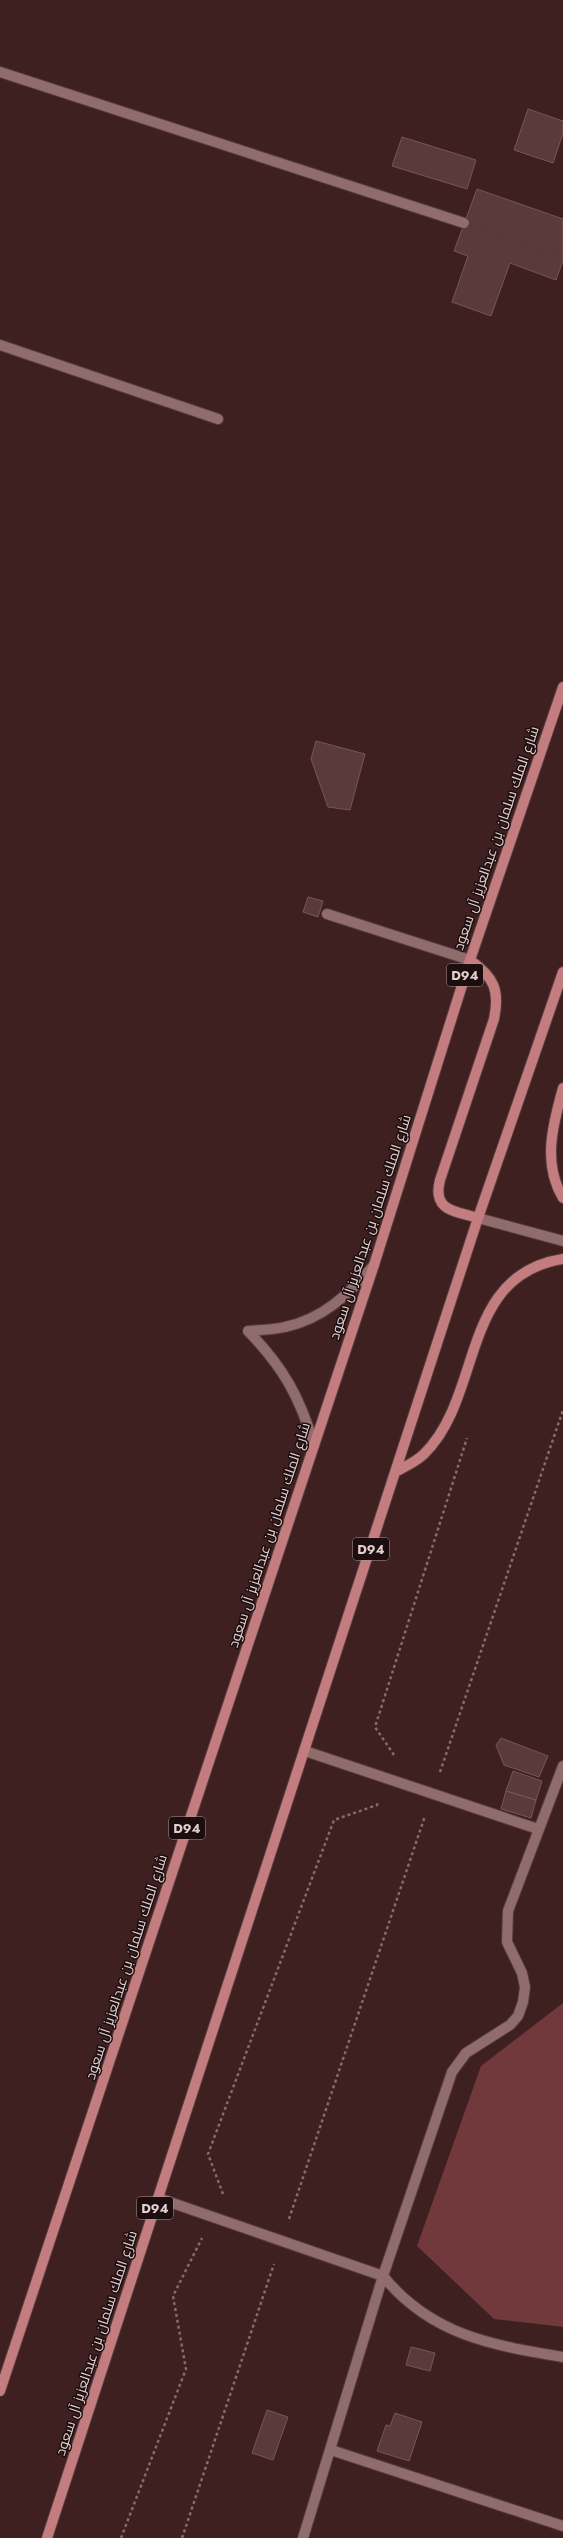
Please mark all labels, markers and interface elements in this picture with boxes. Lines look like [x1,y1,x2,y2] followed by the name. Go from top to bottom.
[448,723,544,953] street label: شارع الملك سلمان بن عبدالعزيز آل سعود
[447,964,483,986] road number: D94
[324,1112,416,1342] street label: شارع الملك سلمان بن عبدالعزيز آل سعود
[223,1420,315,1650] street label: شارع الملك سلمان بن عبدالعزيز آل سعود
[353,1538,389,1560] road number: D94
[169,1817,205,1839] road number: D94
[80,1852,172,2082] street label: شارع الملك سلمان بن عبدالعزيز آل سعود
[137,2197,173,2219] road number: D94
[50,2228,142,2458] street label: شارع الملك سلمان بن عبدالعزيز آل سعود

